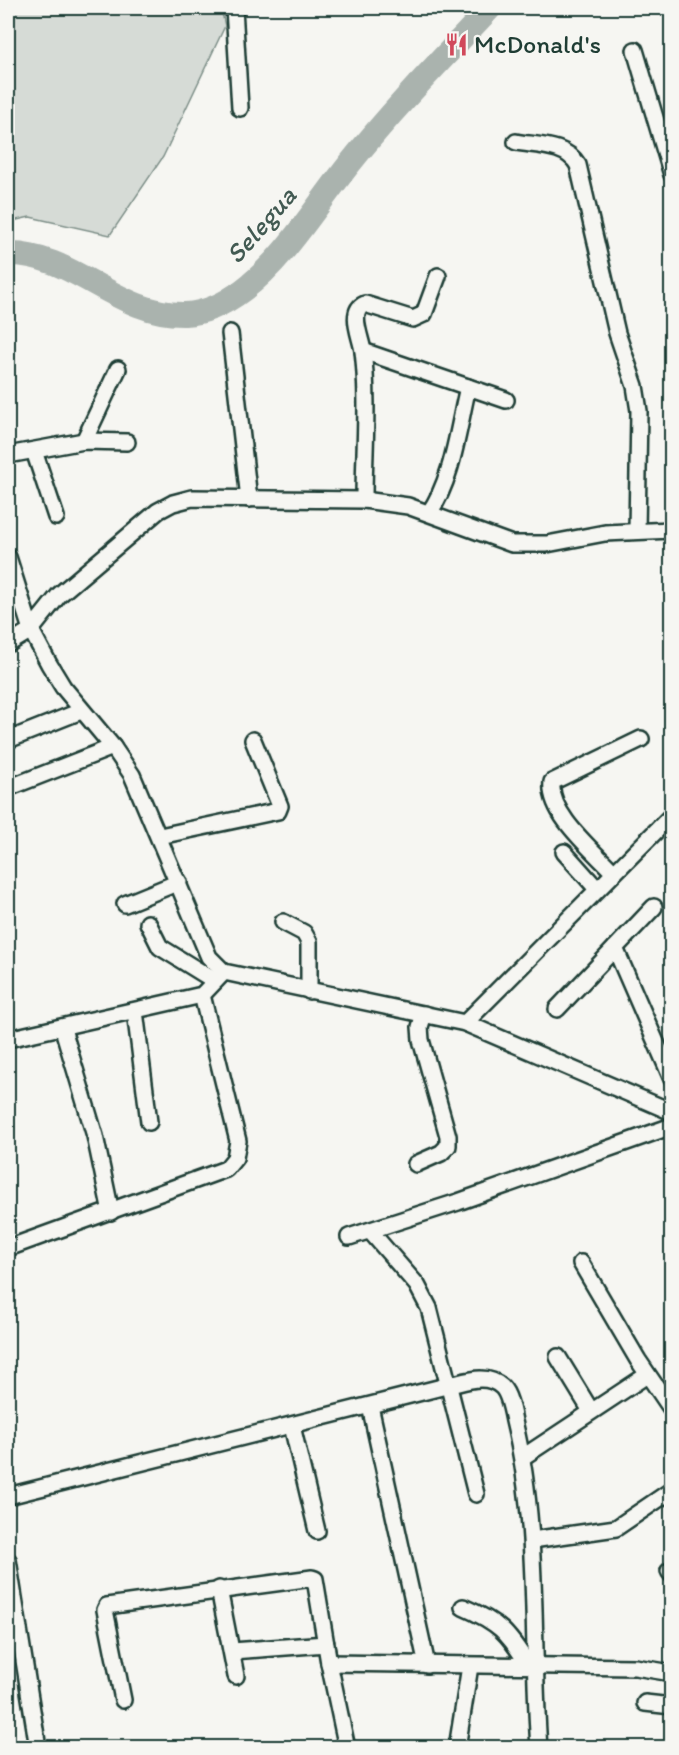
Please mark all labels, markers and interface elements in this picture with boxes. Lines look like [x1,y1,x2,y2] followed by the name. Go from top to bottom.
[474,28,601,60] place label: McDonald's
[443,31,469,57] restaurant icon: McDonald's
[218,179,304,270] water label: Selegua

